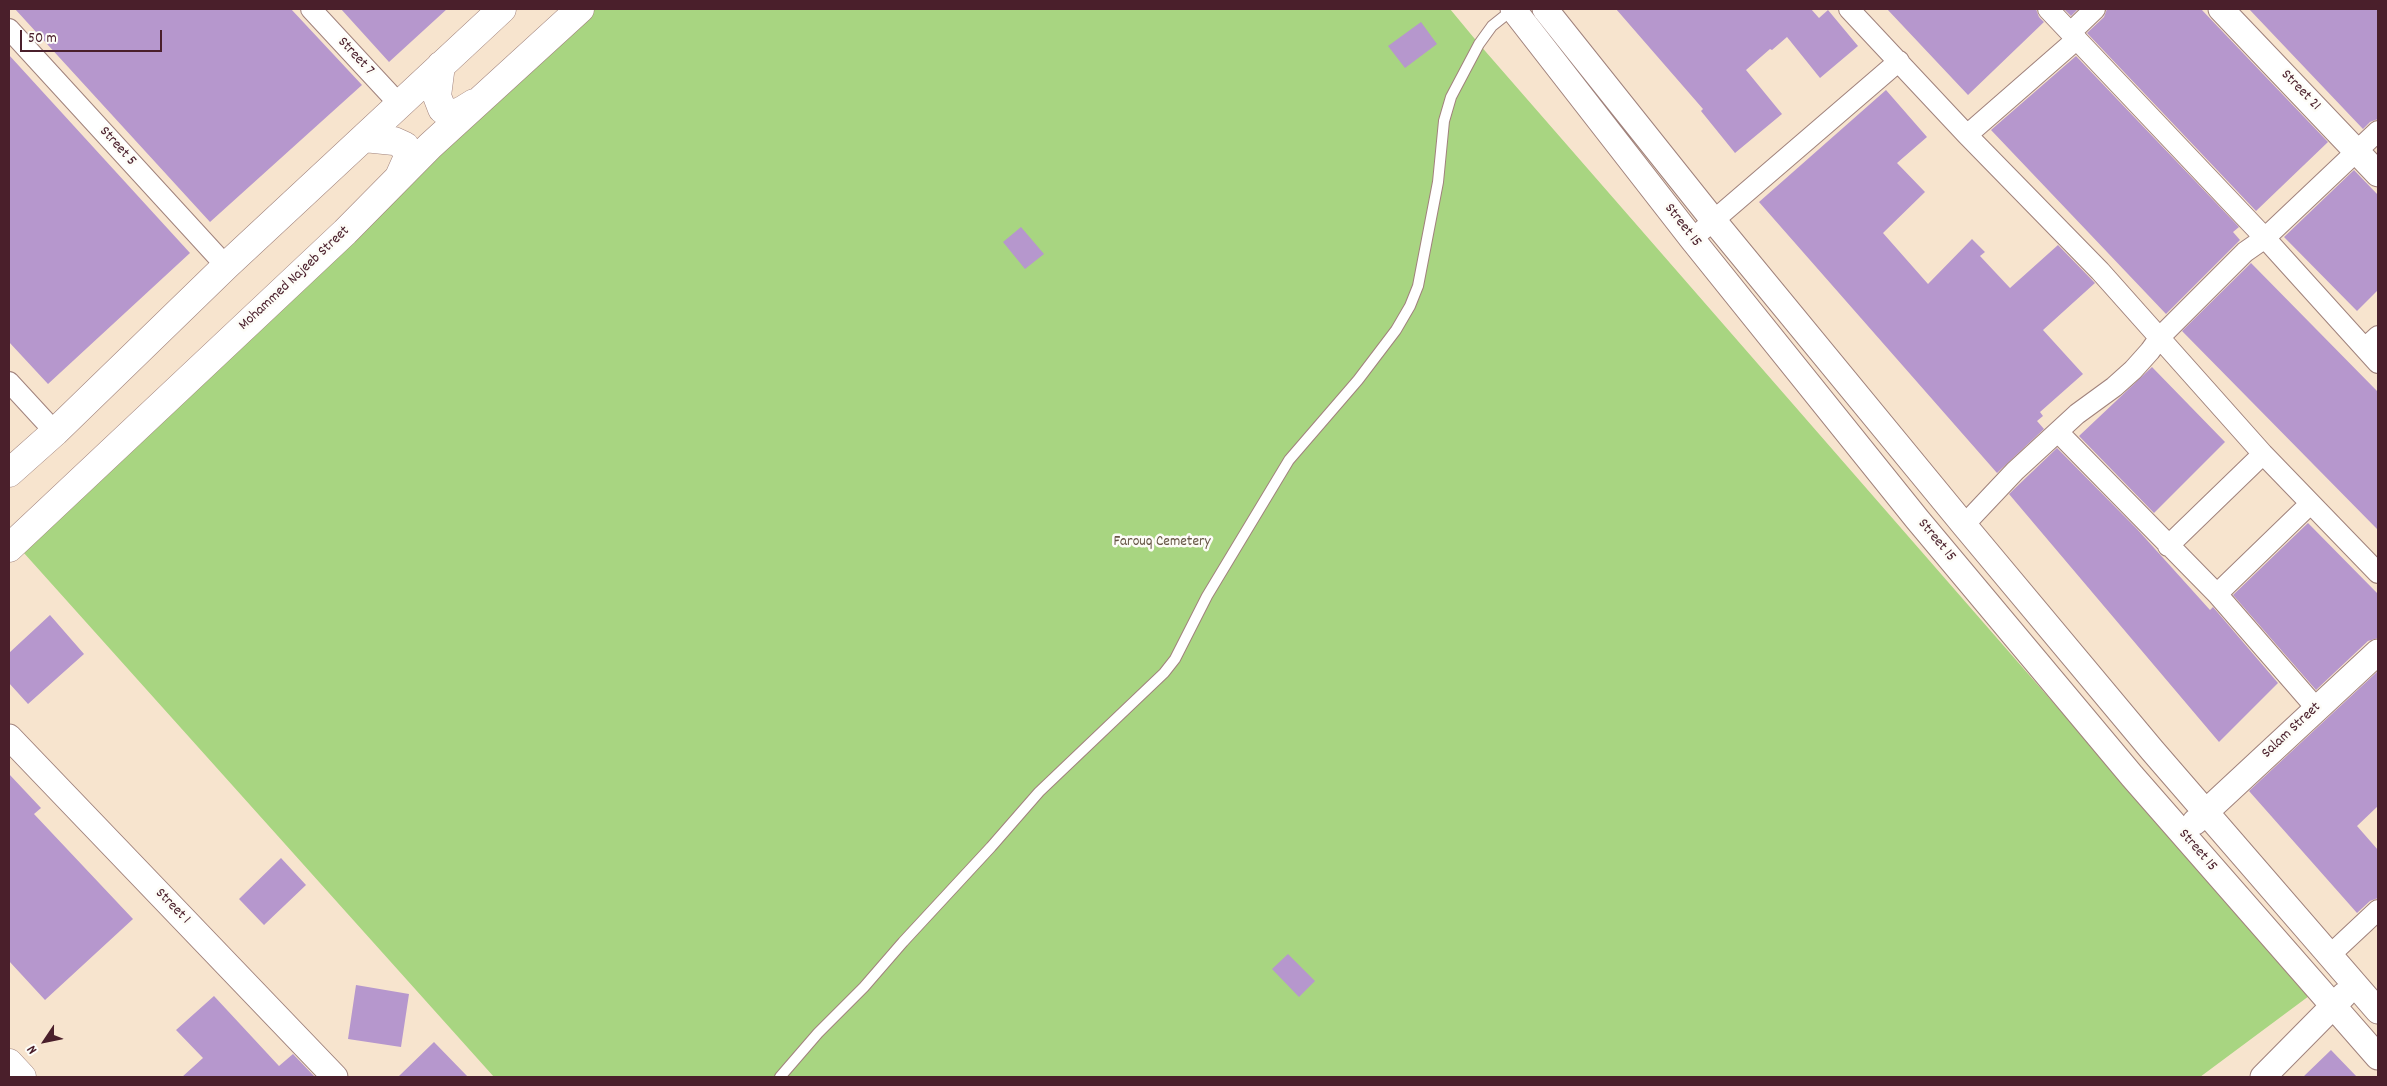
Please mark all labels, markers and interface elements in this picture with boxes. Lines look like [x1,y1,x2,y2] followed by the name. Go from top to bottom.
[22,20,165,52] scale bar
[28,28,57,50] text: 50 m
[333,34,377,80] street label: Street 7
[2276,67,2324,115] street label: Street 21
[95,124,139,170] street label: Street 5
[1659,201,1705,251] street label: Street 15
[236,223,354,335] street label: Mohammed Najeeb Street
[1913,516,1959,566] street label: Street 15
[1113,534,1211,552] park label: Farouq Cemetery
[2259,699,2325,763] street label: Salam Street
[2174,826,2220,876] street label: Street 15
[151,885,193,929] street label: Street 1
[20,1016,70,1066] north arrow
[22,1041,43,1058] text: N

